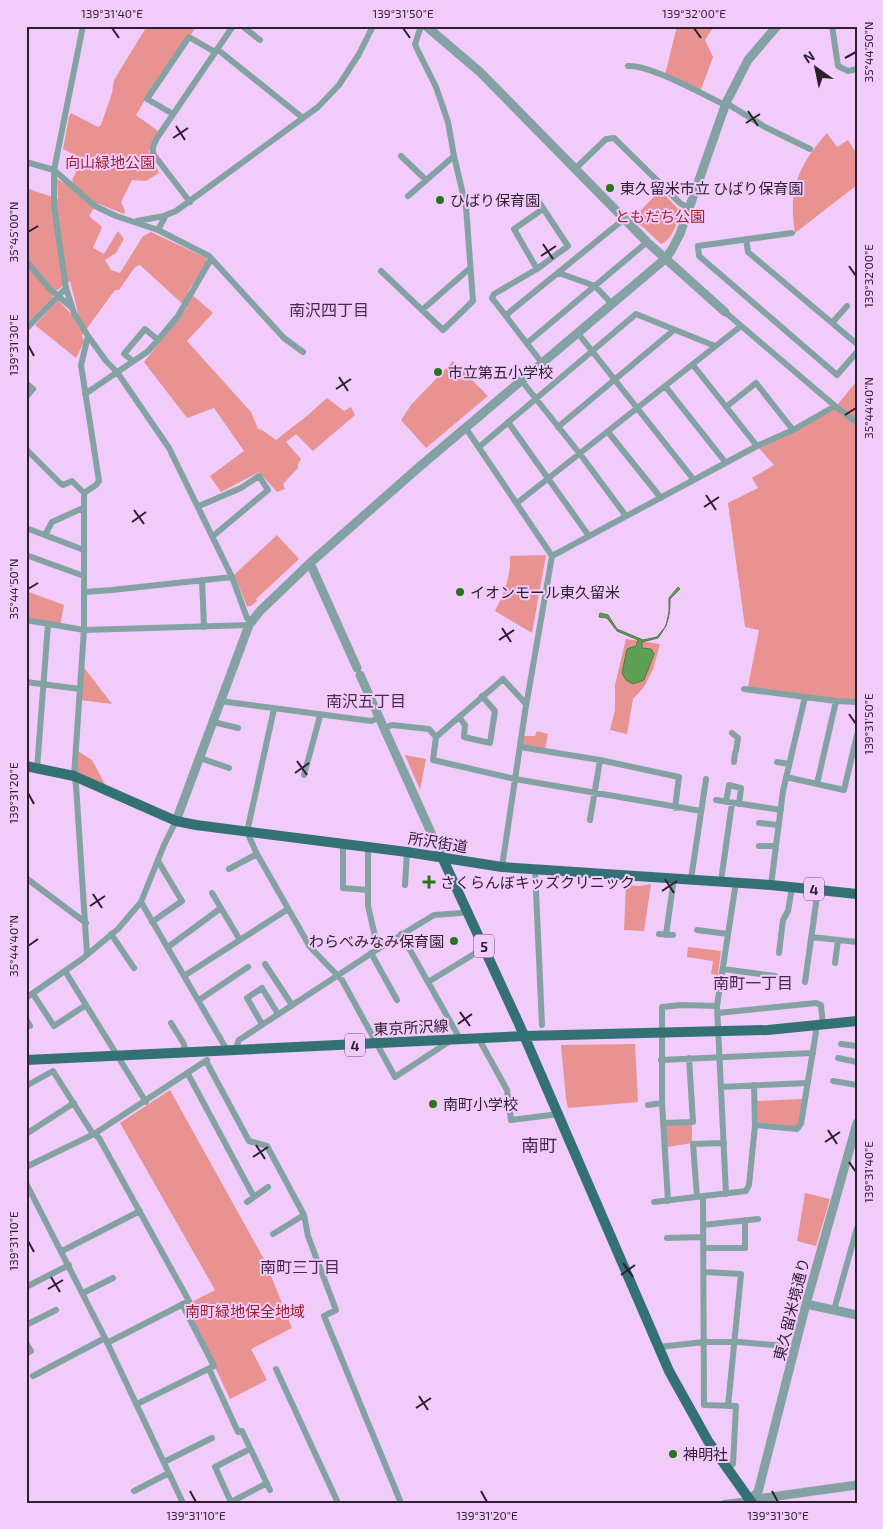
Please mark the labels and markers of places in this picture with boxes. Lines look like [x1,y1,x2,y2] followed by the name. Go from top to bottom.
[620,179,803,197] place label: 東久留米市立 ひばり保育園
[604,182,616,194] marker: 東久留米市立 ひばり保育園
[450,191,540,209] place label: ひばり保育園
[434,194,446,206] marker: ひばり保育園
[448,363,553,381] place label: 市立第五小学校
[432,366,444,378] marker: 市立第五小学校
[470,583,620,601] place label: イオンモール東久留米
[454,586,466,598] marker: イオンモール東久留米
[440,873,635,891] place label: さくらんぼキッズクリニック
[422,875,436,889] marker: さくらんぼキッズクリニック
[309,932,444,950] place label: わらべみなみ保育園
[448,935,460,947] marker: わらべみなみ保育園
[443,1095,518,1113] place label: 南町小学校
[427,1098,439,1110] marker: 南町小学校
[683,1445,728,1463] place label: 神明社
[667,1448,679,1460] marker: 神明社

